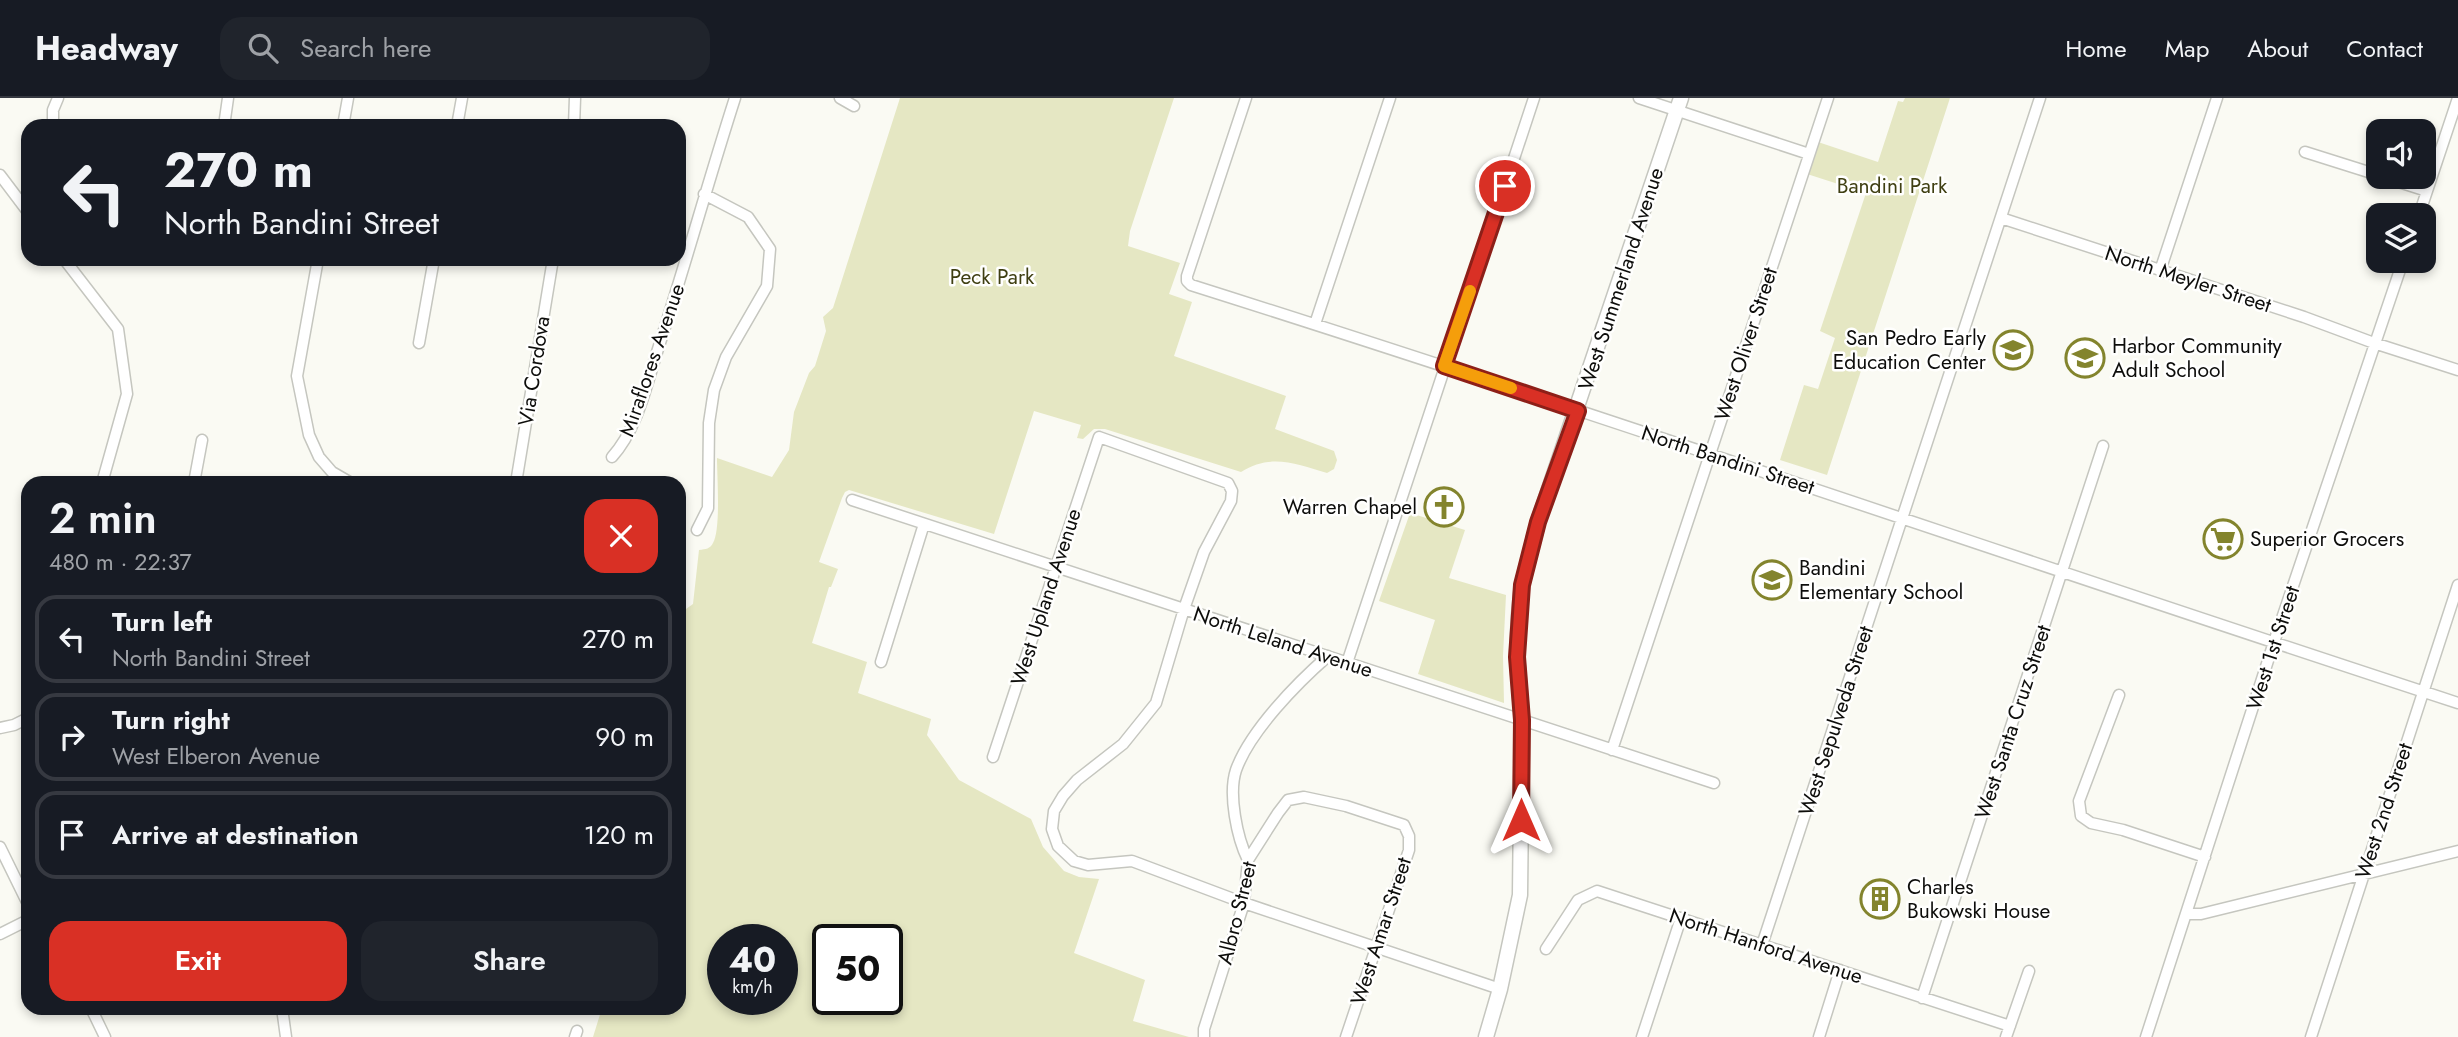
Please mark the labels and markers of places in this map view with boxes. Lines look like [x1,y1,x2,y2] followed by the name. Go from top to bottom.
[1475,156,1535,216] pin
[1833,323,1987,377] place label: San Pedro Early Education Center
[1992,329,2034,371] school or university icon: San Pedro Early Education Center
[2112,331,2282,385] place label: Harbor Community Adult School
[2064,337,2106,379] school or university icon: Harbor Community Adult School
[1423,486,1465,528] church icon: Warren Chapel
[1283,492,1417,522] place label: Warren Chapel
[2202,518,2244,560] supermarket icon: Superior Grocers
[2250,524,2404,554] place label: Superior Grocers
[1799,553,1963,607] place label: Bandini Elementary School
[1751,559,1793,601] school or university icon: Bandini Elementary School
[1907,872,2051,926] place label: Charles Bukowski House
[1859,878,1901,920] building icon: Charles Bukowski House

